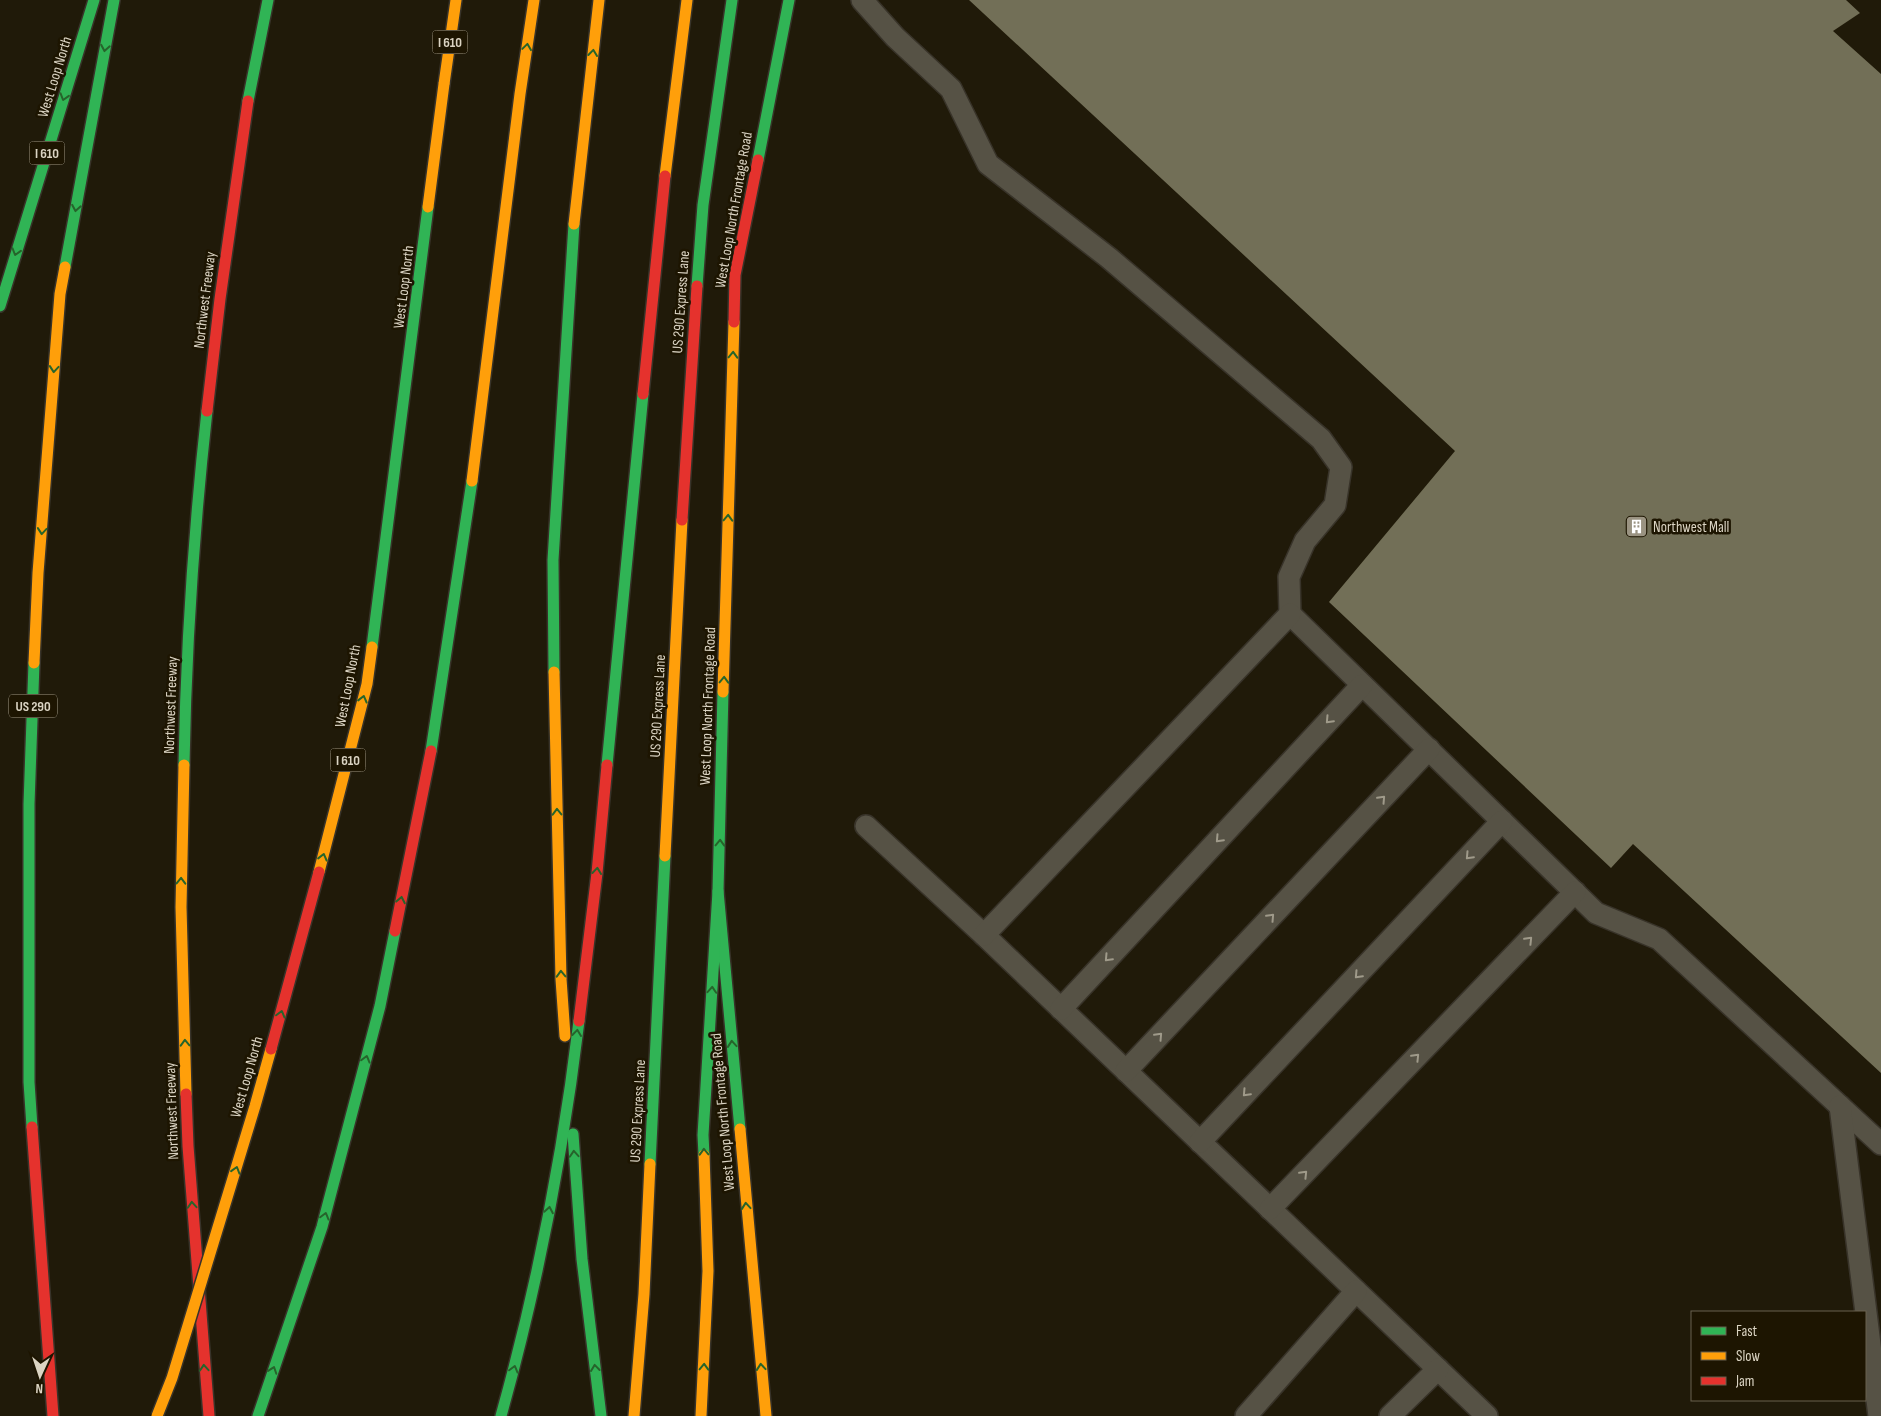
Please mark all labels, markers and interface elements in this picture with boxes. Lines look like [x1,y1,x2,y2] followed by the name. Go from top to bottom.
[432,31,468,54] road number: I 610
[34,34,76,120] street label: West Loop North
[521,43,532,51] one-way arrow
[101,44,111,52] one-way arrow
[587,49,598,57] one-way arrow
[60,92,70,100] one-way arrow
[711,130,757,290] street label: West Loop North Frontage Road
[30,142,64,164] road number: I 610
[72,203,82,212] one-way arrow
[389,244,419,330] street label: West Loop North
[12,247,22,256] one-way arrow
[190,250,220,350] street label: Northwest Freeway
[668,250,694,354] street label: US 290 Express Lane
[727,351,738,359] one-way arrow
[49,365,60,373] one-way arrow
[723,513,734,521] one-way arrow
[1625,515,1649,539] building icon: Northwest Mall
[1653,518,1729,537] place label: Northwest Mall
[36,527,47,535] one-way arrow
[696,627,720,785] street label: West Loop North Frontage Road
[331,643,365,729] street label: West Loop North
[646,654,670,758] street label: US 290 Express Lane
[160,656,182,754] street label: Northwest Freeway
[719,676,729,684] one-way arrow
[9,694,57,718] road number: US 290
[357,695,368,704] one-way arrow
[1326,715,1335,724] one-way arrow
[330,748,366,772] road number: I 610
[1376,796,1385,805] one-way arrow
[552,807,562,815] one-way arrow
[1215,834,1224,843] one-way arrow
[715,838,725,846] one-way arrow
[1466,851,1475,860] one-way arrow
[317,852,328,861] one-way arrow
[592,867,603,875] one-way arrow
[176,876,187,884] one-way arrow
[396,896,406,904] one-way arrow
[1265,914,1274,923] one-way arrow
[1523,936,1532,945] one-way arrow
[1105,952,1114,961] one-way arrow
[1354,969,1363,978] one-way arrow
[555,970,566,978] one-way arrow
[707,985,718,993] one-way arrow
[275,1010,285,1018] one-way arrow
[572,1028,582,1037] one-way arrow
[707,1032,739,1192] street label: West Loop North Frontage Road
[1153,1032,1162,1041] one-way arrow
[226,1034,268,1120] street label: West Loop North
[180,1039,190,1046] one-way arrow
[726,1040,737,1048] one-way arrow
[1410,1053,1419,1062] one-way arrow
[360,1054,371,1063] one-way arrow
[626,1059,650,1163] street label: US 290 Express Lane
[161,1062,183,1160] street label: Northwest Freeway
[1243,1088,1252,1097] one-way arrow
[698,1148,709,1156] one-way arrow
[569,1149,580,1157] one-way arrow
[230,1166,240,1174] one-way arrow
[1298,1171,1307,1180] one-way arrow
[187,1201,198,1209] one-way arrow
[741,1201,752,1209] one-way arrow
[543,1206,553,1215] one-way arrow
[319,1211,330,1220] one-way arrow
[1691,1311,1866,1401] legend
[1736,1322,1758,1341] text: Fast
[1736,1347,1760,1366] text: Slow
[15,1351,65,1401] north arrow
[199,1363,210,1371] one-way arrow
[590,1363,601,1371] one-way arrow
[698,1363,709,1371] one-way arrow
[756,1363,767,1371] one-way arrow
[509,1365,519,1374] one-way arrow
[267,1366,277,1375] one-way arrow
[1735,1372,1754,1391] text: Jam
[35,1380,44,1397] text: N

